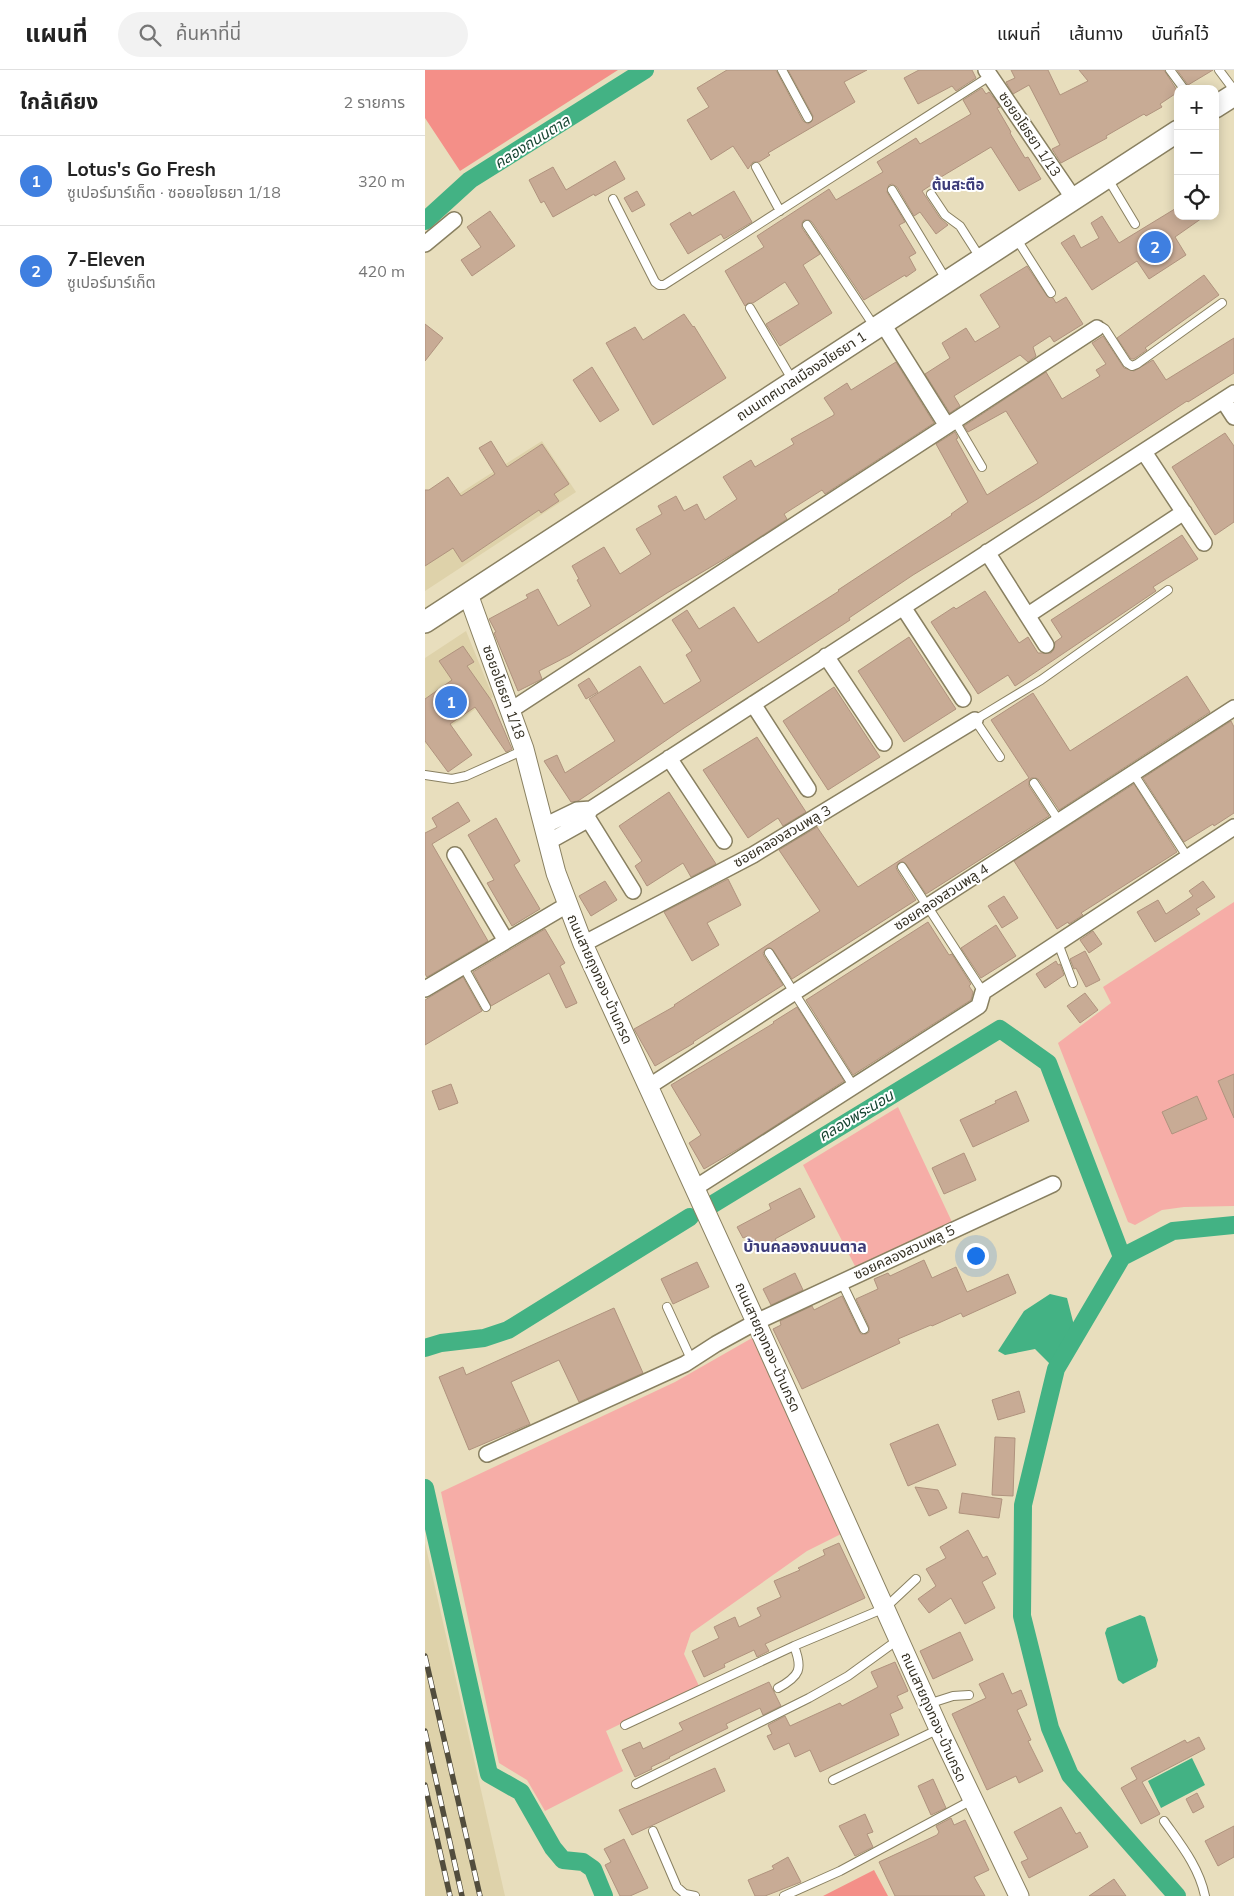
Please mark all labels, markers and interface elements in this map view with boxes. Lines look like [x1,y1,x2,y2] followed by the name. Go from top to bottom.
[118,12,468,57] search box
[25,18,88,48] text: แผนที่
[136,21,164,49] icon: search
[176,21,241,45] text: ค้นหาที่นี่
[997,22,1041,45] text: แผนที่
[1069,22,1123,45] text: เส้นทาง
[1151,22,1209,45] text: บันทึกไว้
[1174,85,1219,220] map controls
[1174,85,1219,130] button: +
[20,88,98,114] text: ใกล้เคียง
[995,88,1065,180] street label: ซอยอโยธยา 1/13
[344,92,405,112] text: 2 รายการ
[490,110,574,172] water label: คลองถนนตาล
[1174,130,1219,175] button: −
[67,157,216,181] text: Lotus's Go Fresh
[31,171,41,191] text: 1
[358,171,405,191] text: 320 m
[932,175,984,194] district label: ต้นสะตือ
[1174,175,1219,220] button: locate
[67,182,281,202] text: ซูเปอร์มาร์เก็ต · ซอยอโยธยา 1/18
[1139,228,1171,266] pin: 2
[67,247,145,271] text: 7-Eleven
[31,261,41,281] text: 2
[358,261,405,281] text: 420 m
[67,272,156,292] text: ซูเปอร์มาร์เก็ต
[733,327,869,425] street label: ถนนเทศบาลเมืองอโยธยา 1
[479,642,529,742] street label: ซอยอโยธยา 1/18
[435,683,467,721] pin: 1
[730,801,834,871] street label: ซอยคลองสวนพลู 3
[890,859,992,934] street label: ซอยคลองสวนพลู 4
[563,911,637,1047] street label: ถนนสายถุงทอง-บ้านกรด
[815,1085,897,1145] water label: คลองพระนอน
[851,1221,957,1283] street label: ซอยคลองสวนพลู 5
[743,1236,867,1256] district label: บ้านคลองถนนตาล
[963,1243,989,1269] your location
[731,1279,805,1415] street label: ถนนสายถุงทอง-บ้านกรด
[897,1649,971,1785] street label: ถนนสายถุงทอง-บ้านกรด

